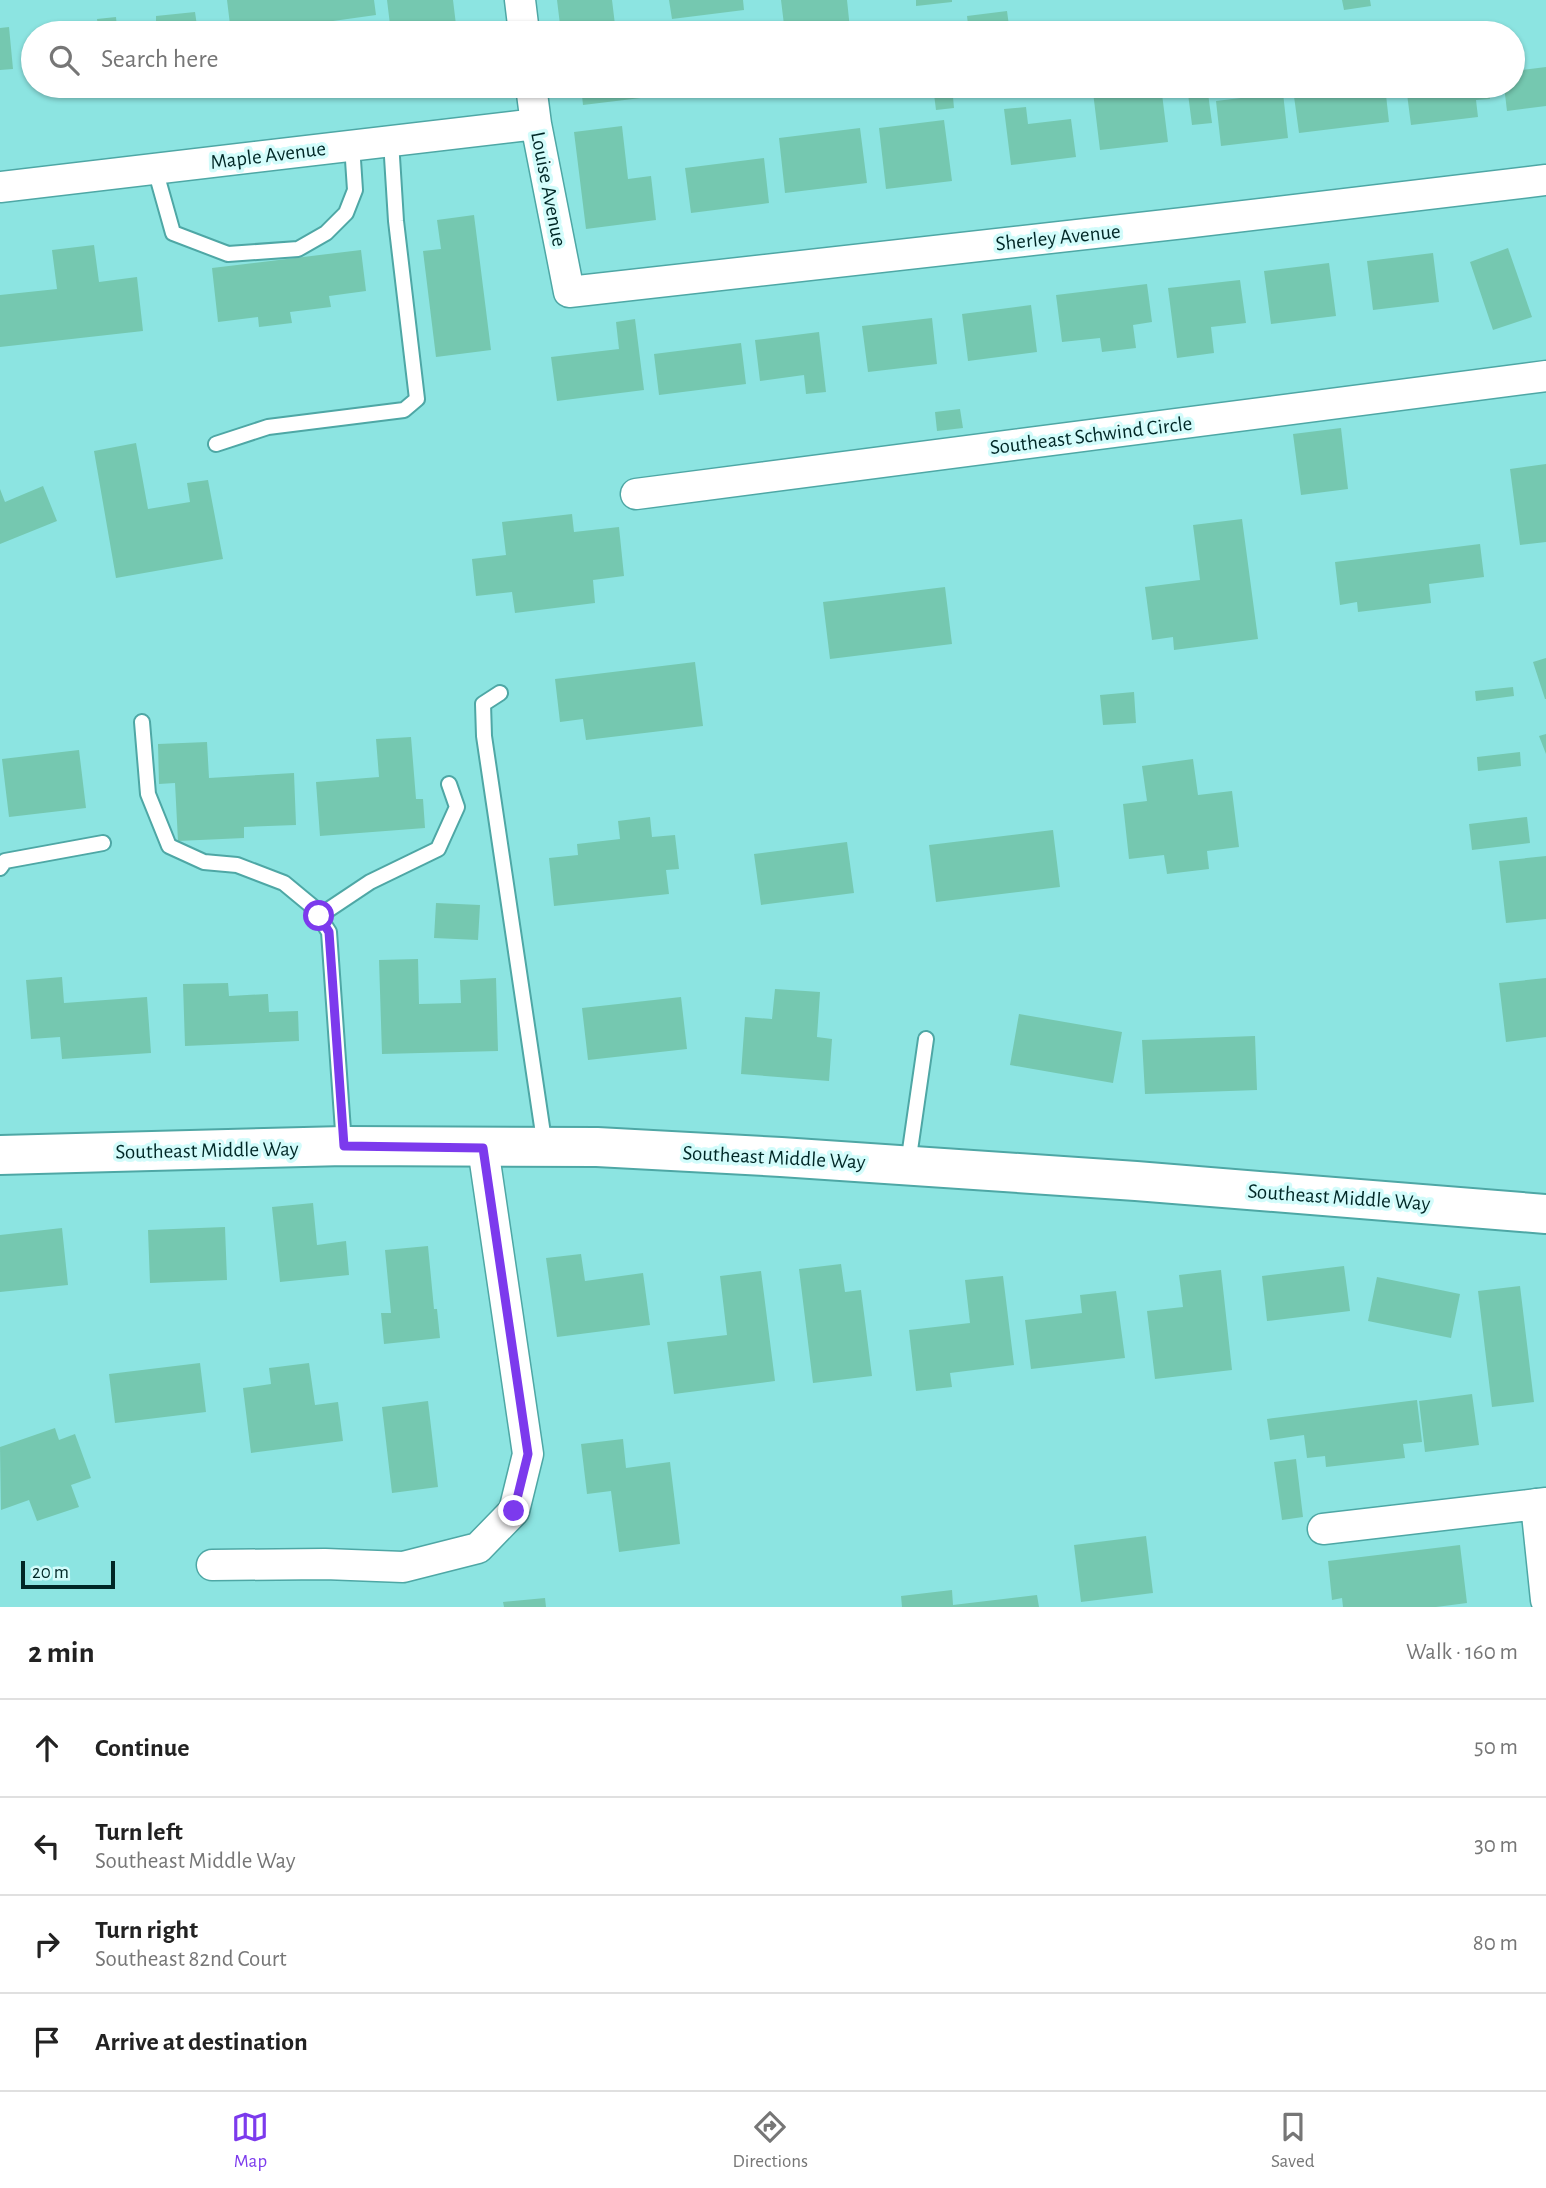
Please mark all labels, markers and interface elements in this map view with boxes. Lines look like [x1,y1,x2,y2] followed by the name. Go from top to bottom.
[21,21,1525,98] search box
[45,41,83,79] icon: search
[101,46,219,72] text: Search here
[527,130,570,248] street label: Louise Avenue
[209,138,327,173] street label: Maple Avenue
[994,220,1122,255] street label: Sherley Avenue
[989,413,1193,458] street label: Southeast Schwind Circle
[303,900,334,931] route start
[115,1138,299,1163] street label: Southeast Middle Way
[682,1142,866,1173] street label: Southeast Middle Way
[1247,1181,1431,1214] street label: Southeast Middle Way
[498,1495,529,1526] route end
[21,1558,116,1590] scale bar
[32,1563,69,1582] text: 20 m
[28,1638,95,1668] text: 2 min
[1406,1641,1518,1664] text: Walk · 160 m
[28,1729,66,1767] icon: ahead
[95,1735,190,1761] text: Continue
[1474,1736,1518,1759] text: 50 m
[95,1819,183,1845] text: Turn left
[28,1827,66,1865] icon: left
[1474,1834,1518,1857] text: 30 m
[95,1850,296,1873] text: Southeast Middle Way
[95,1917,198,1943] text: Turn right
[28,1925,66,1963] icon: right
[1473,1932,1518,1955] text: 80 m
[95,1948,287,1971] text: Southeast 82nd Court
[28,2023,66,2061] icon: arrive
[95,2029,308,2055] text: Arrive at destination
[231,2108,269,2173] tab: Map
[732,2108,808,2173] tab: Directions
[1271,2108,1315,2173] tab: Saved

